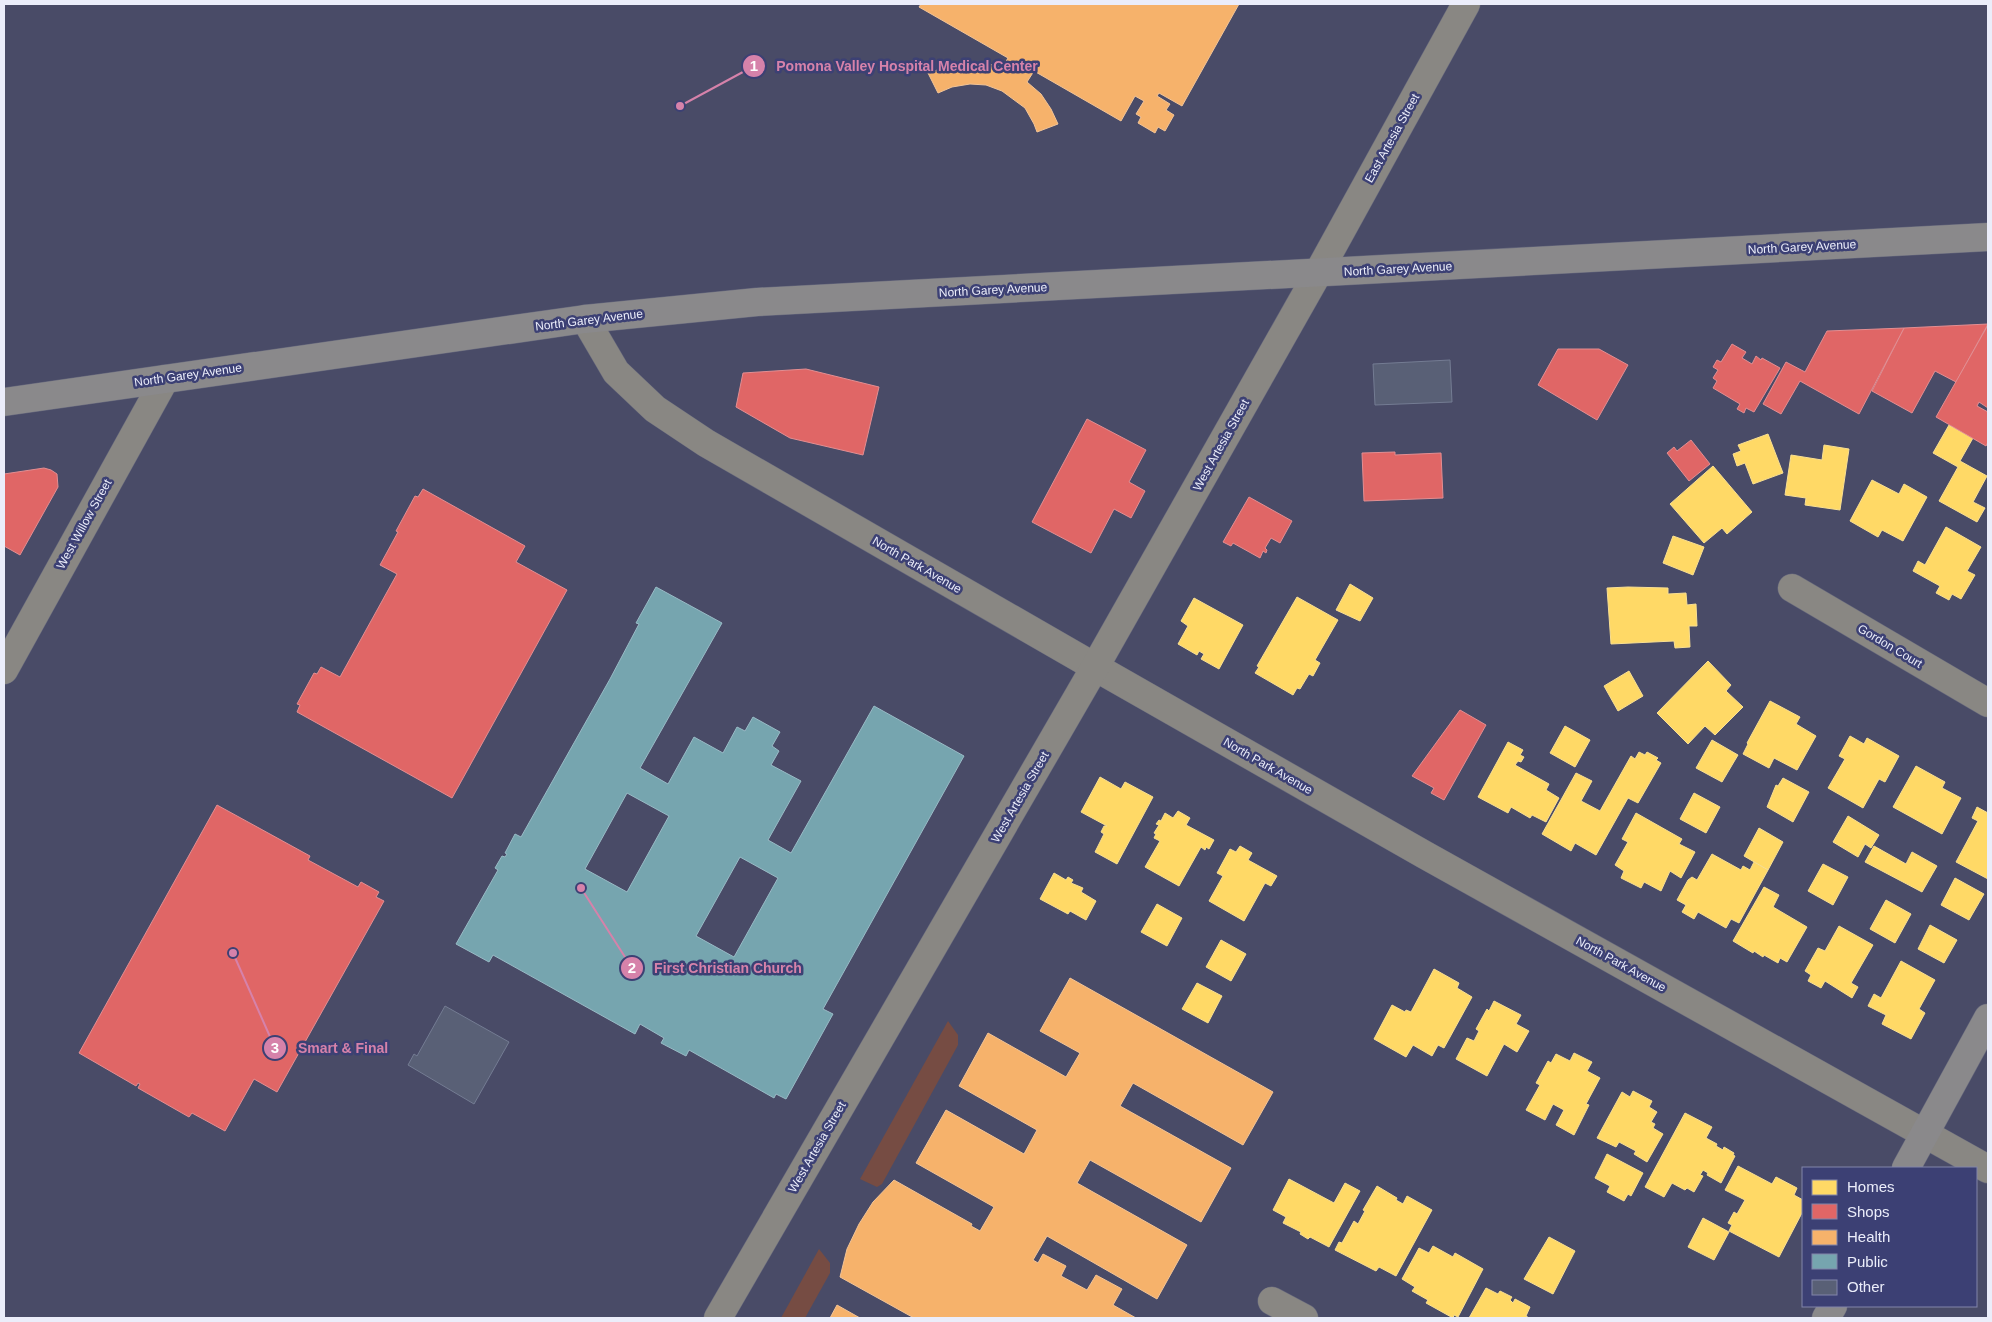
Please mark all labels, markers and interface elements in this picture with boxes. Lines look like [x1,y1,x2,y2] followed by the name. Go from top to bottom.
[741,51,1048,80] callout: Pomona Valley Hospital Medical Center
[750,57,758,74] text: 1
[776,58,1038,74] text: Pomona Valley Hospital Medical Center
[1362,91,1423,185] street label: East Artesia Street
[1747,237,1857,257] street label: North Garey Avenue
[1343,259,1453,279] street label: North Garey Avenue
[938,280,1048,300] street label: North Garey Avenue
[534,306,644,334] street label: North Garey Avenue
[133,360,243,389] street label: North Garey Avenue
[1190,396,1252,493] street label: West Artesia Street
[54,476,115,571] street label: West Willow Street
[870,534,964,596] street label: North Park Avenue
[1855,621,1925,671] street label: Gordon Court
[1221,735,1315,797] street label: North Park Avenue
[988,749,1052,845] street label: West Artesia Street
[1574,934,1669,995] street label: North Park Avenue
[619,953,812,982] callout: First Christian Church
[628,959,636,976] text: 2
[654,960,802,976] text: First Christian Church
[263,1033,398,1062] callout: Smart & Final
[271,1039,279,1056] text: 3
[298,1040,388,1056] text: Smart & Final
[785,1099,849,1195] street label: West Artesia Street
[1802,1167,1977,1307] legend
[1847,1178,1895,1195] text: Homes
[1847,1203,1890,1220] text: Shops
[1847,1228,1890,1245] text: Health
[1847,1253,1888,1270] text: Public
[1847,1278,1885,1295] text: Other

